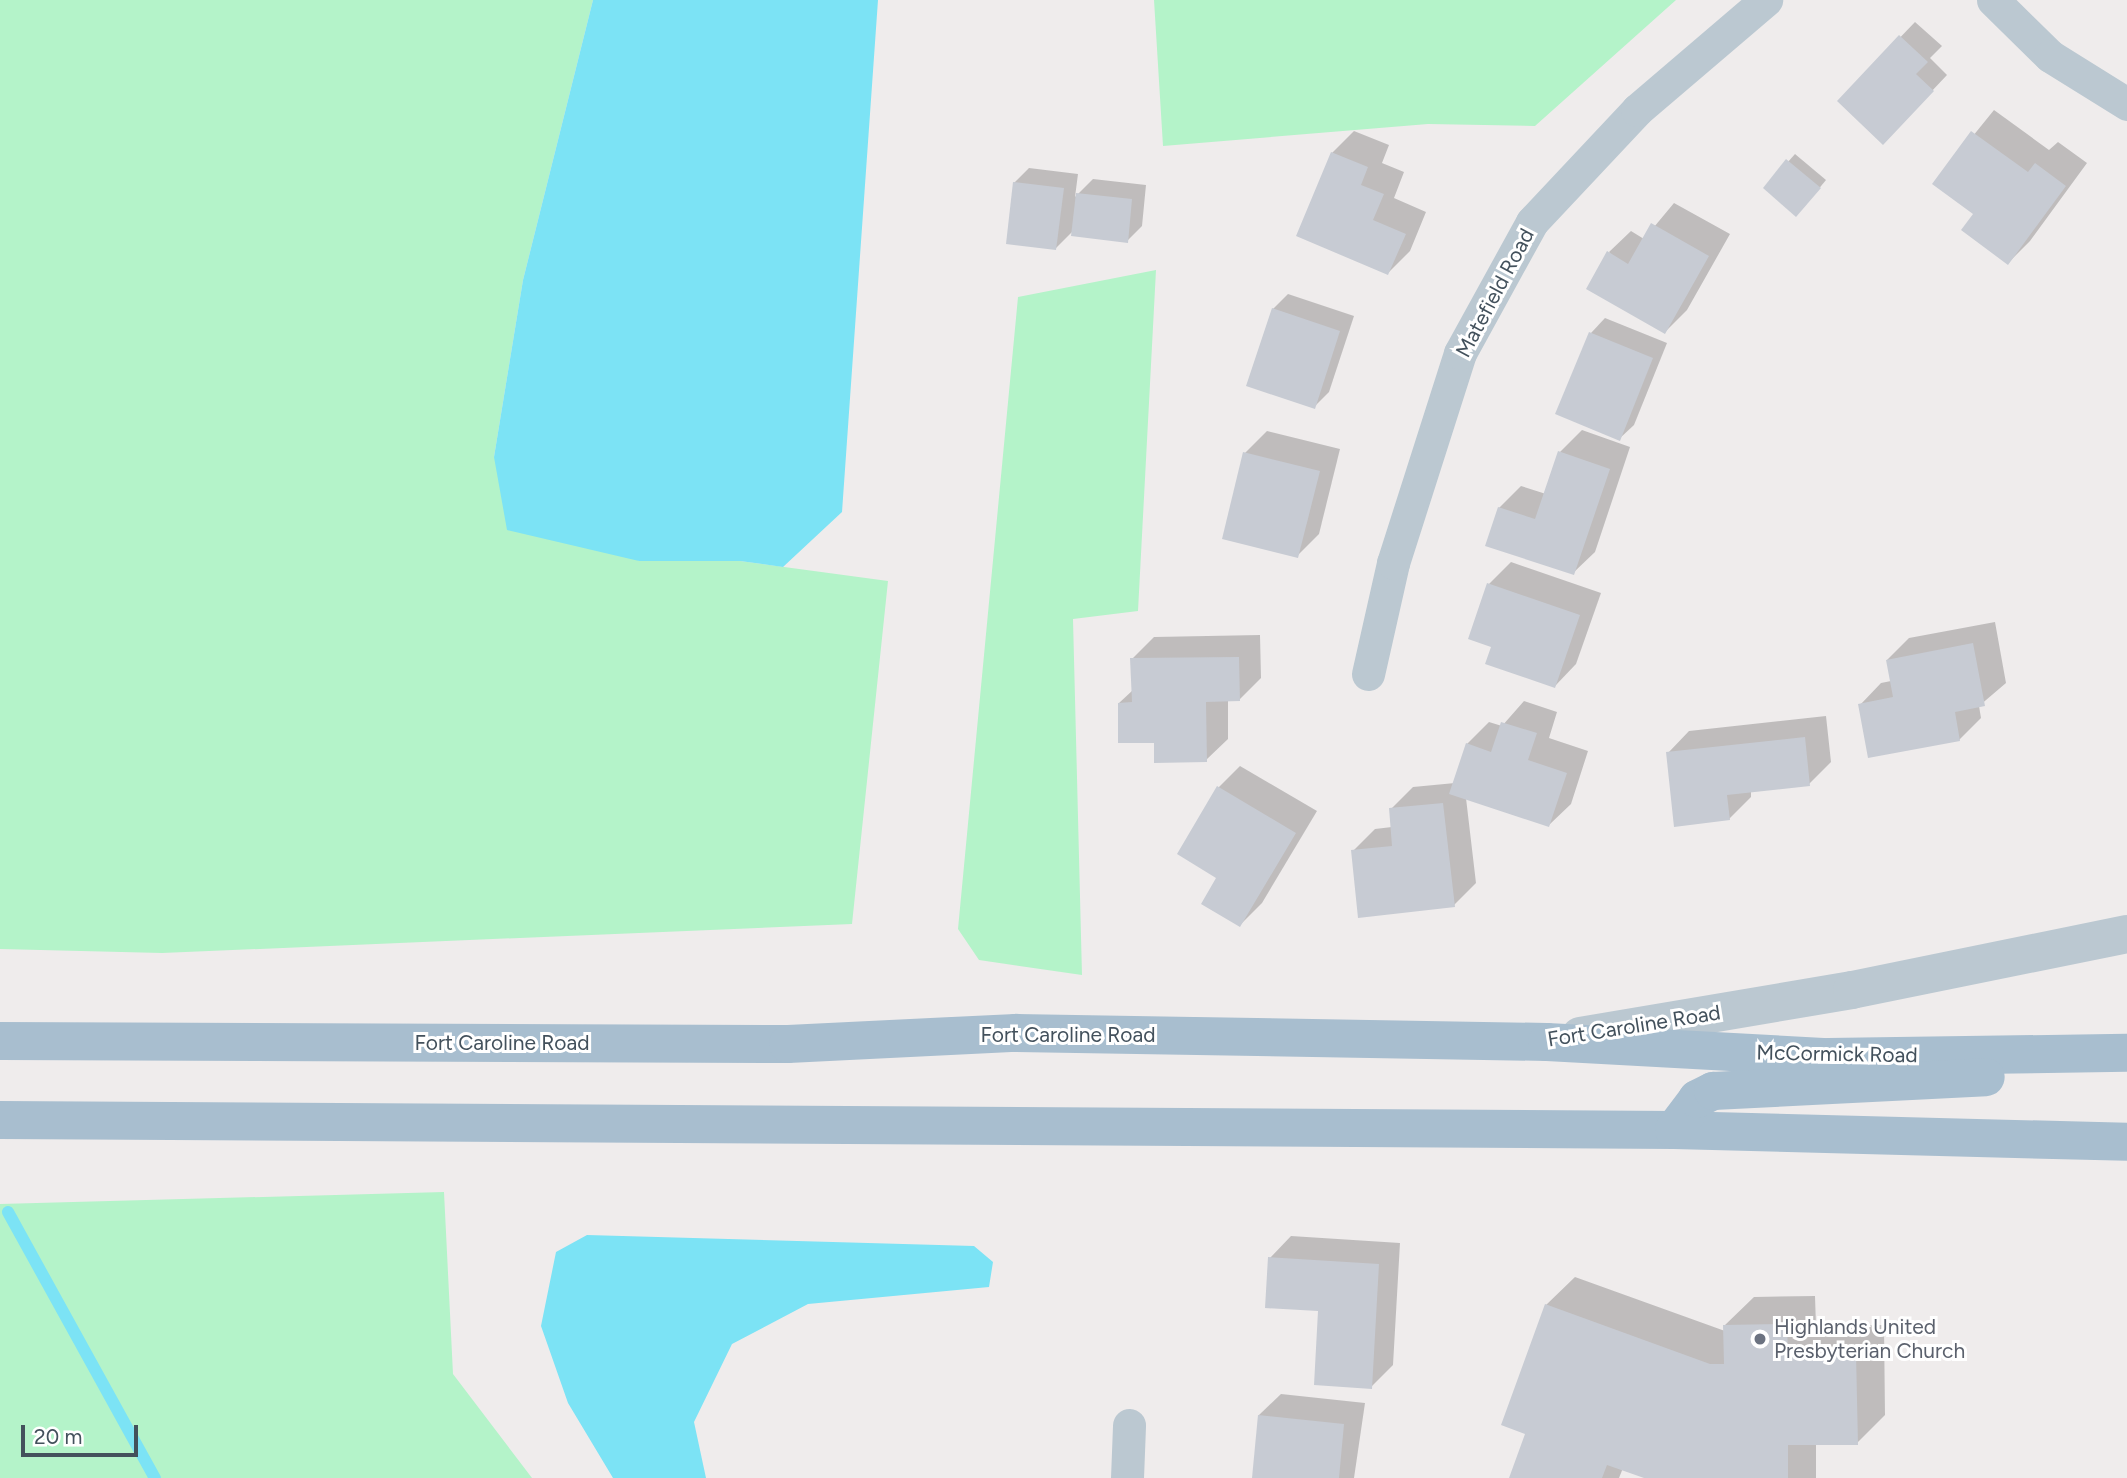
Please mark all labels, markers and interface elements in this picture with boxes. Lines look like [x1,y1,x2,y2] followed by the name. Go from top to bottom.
[1450,224,1540,362] street label: Matefield Road
[1546,1000,1722,1052] street label: Fort Caroline Road
[980,1022,1156,1048] street label: Fort Caroline Road
[414,1030,590,1056] street label: Fort Caroline Road
[1756,1040,1918,1068] street label: McCormick Road
[1774,1314,1965,1364] place label: Highlands United Presbyterian Church
[1752,1331,1768,1347] marker: Highlands United Presbyterian Church
[24,1412,142,1456] scale bar
[34,1424,82,1449] text: 20 m

